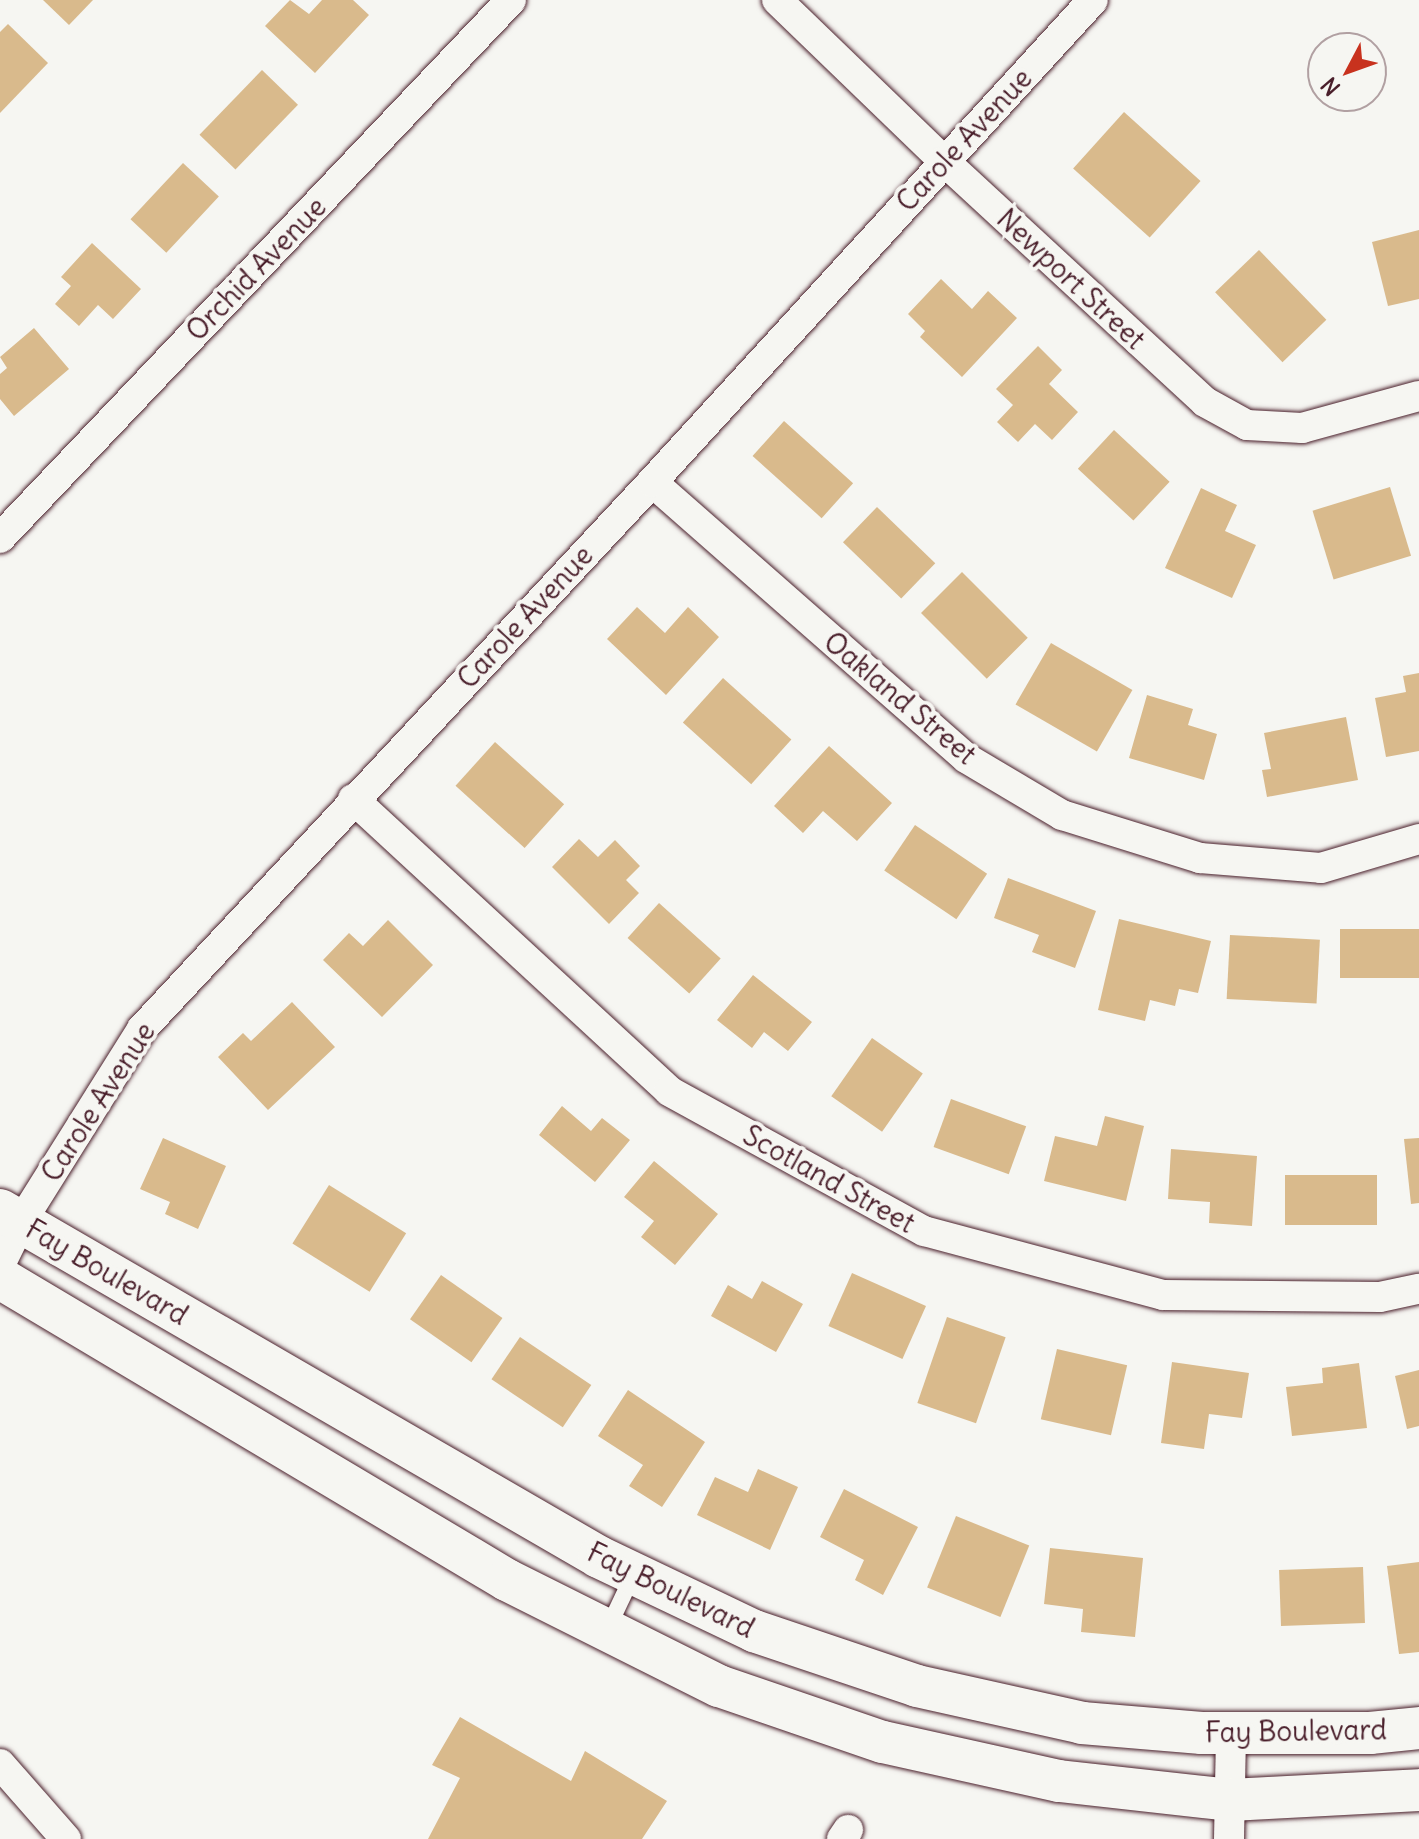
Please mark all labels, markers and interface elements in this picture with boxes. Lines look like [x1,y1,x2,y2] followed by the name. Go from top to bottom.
[1307,32,1387,112] north arrow
[889,62,1039,218] street label: Carole Avenue
[1315,72,1346,101] text: N
[179,190,333,348] street label: Orchid Avenue
[990,202,1152,356] street label: Newport Street
[450,539,600,695] street label: Carole Avenue
[817,625,983,771] street label: Oakland Street
[34,1016,162,1188] street label: Carole Avenue
[737,1118,921,1240] street label: Scotland Street
[20,1212,194,1332] street label: Fay Boulevard
[582,1535,760,1645] street label: Fay Boulevard
[1205,1713,1387,1749] street label: Fay Boulevard

